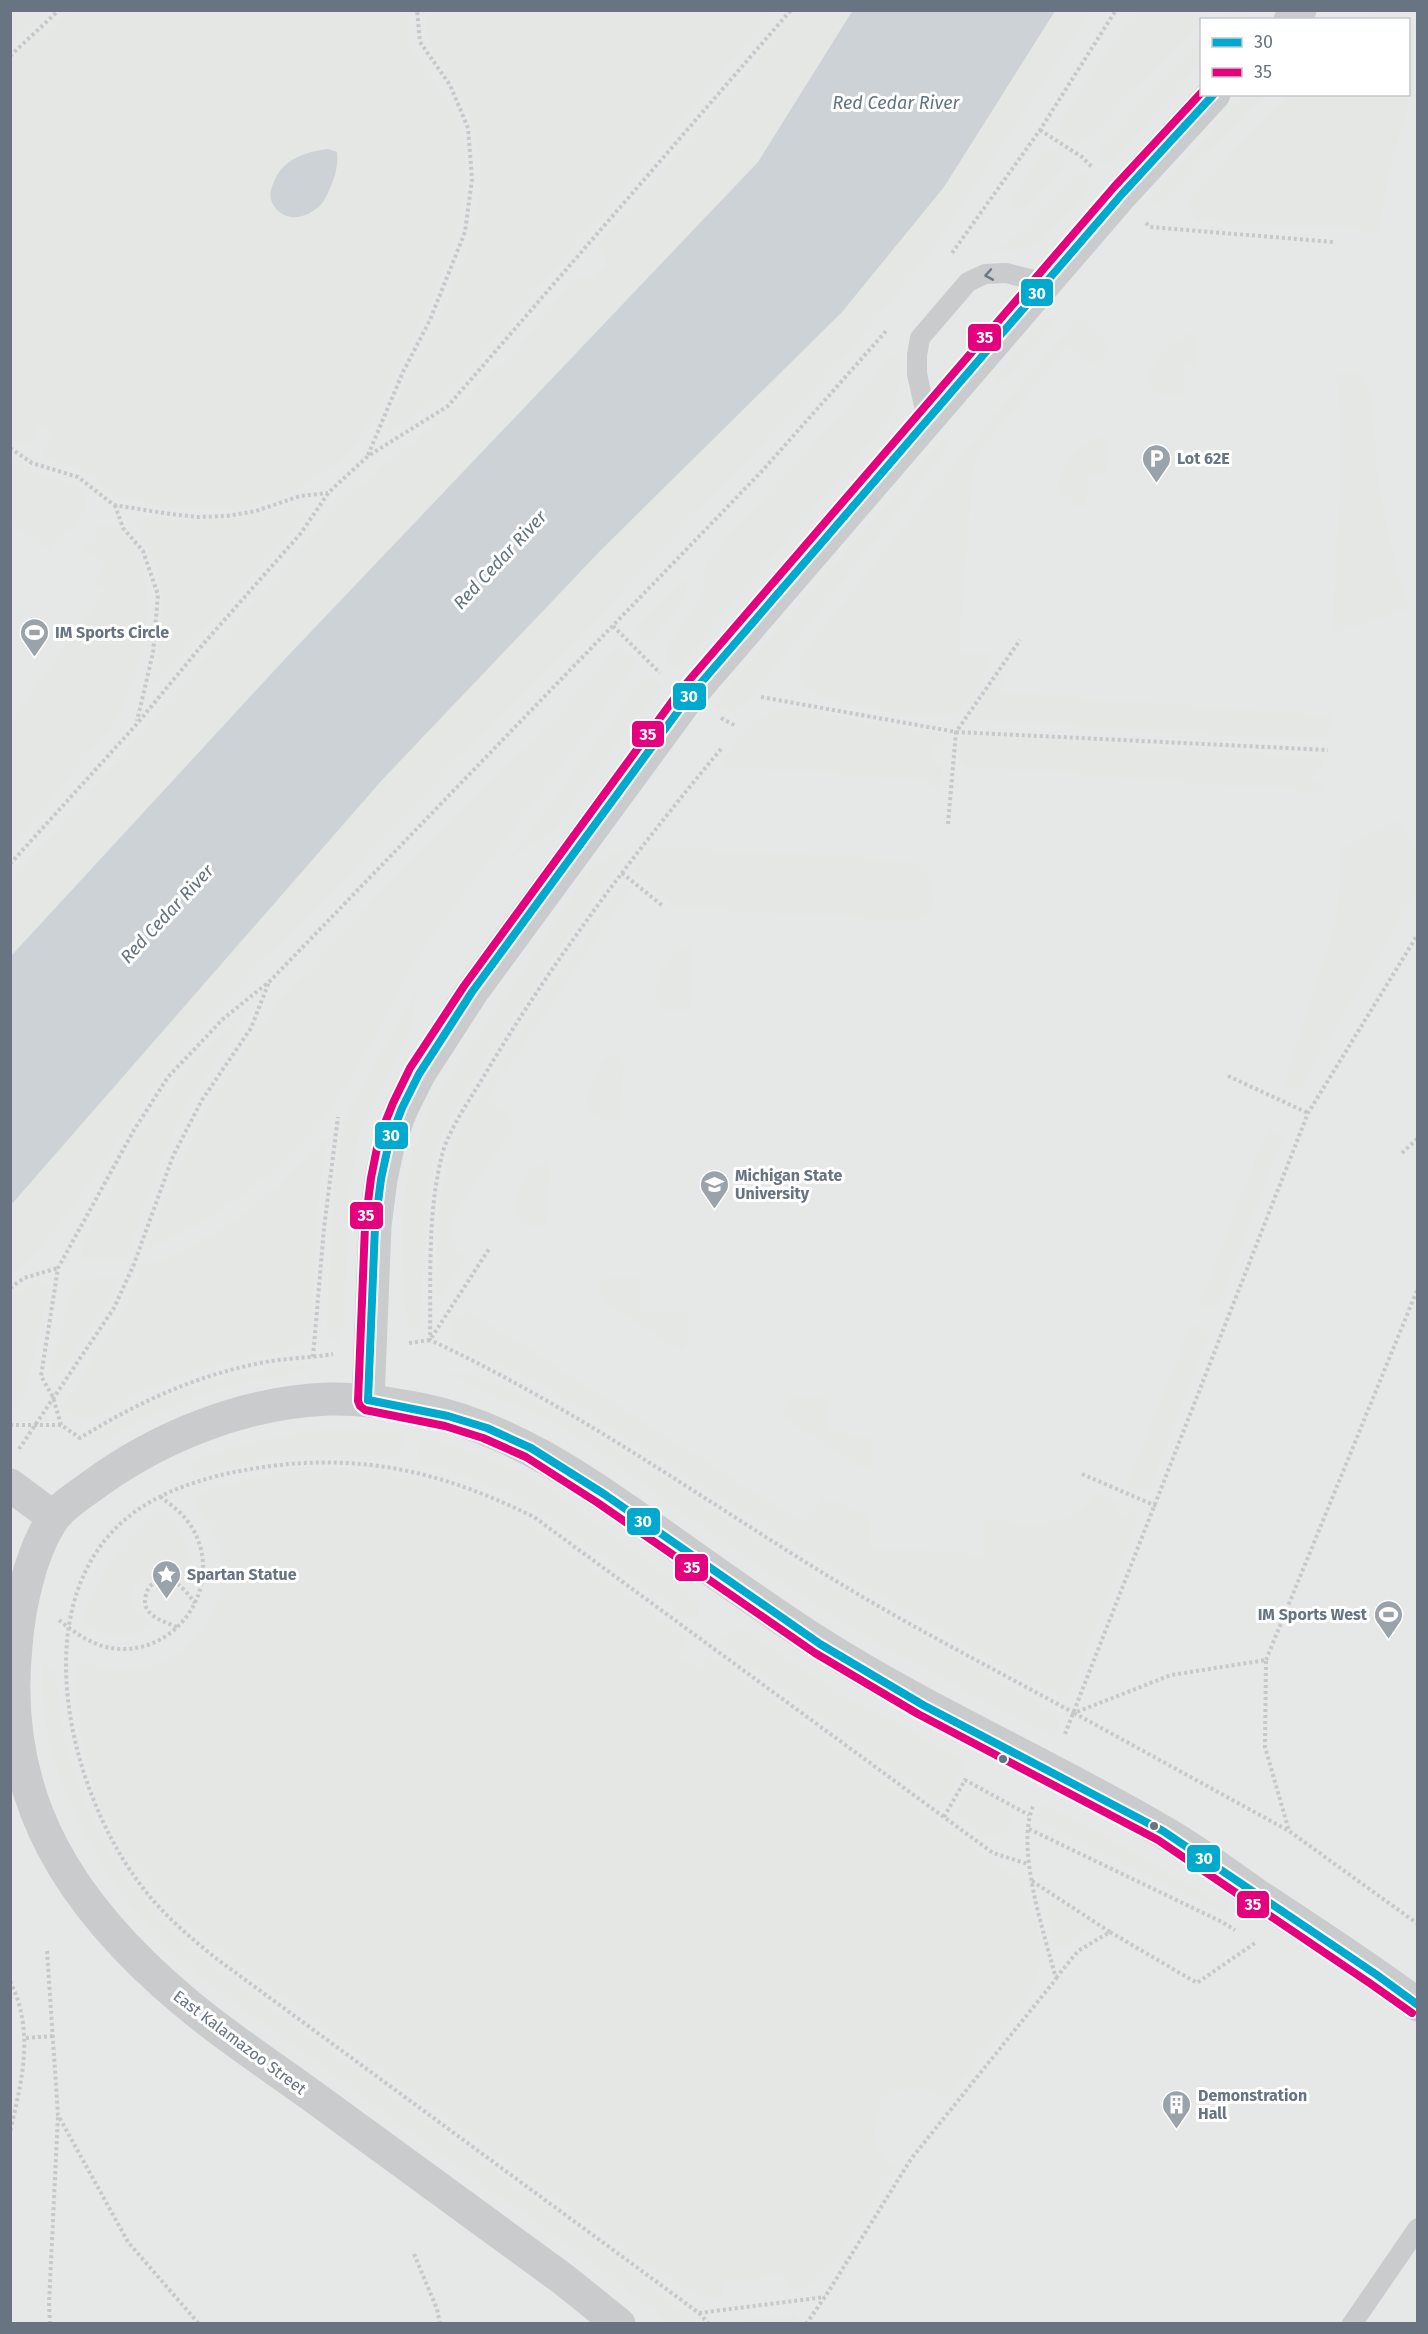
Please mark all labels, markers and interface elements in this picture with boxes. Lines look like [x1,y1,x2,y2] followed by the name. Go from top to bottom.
[1200,18,1410,96] legend
[1254,31,1273,53] text: 30
[1254,61,1272,83] text: 35
[833,92,961,114] water label: Red Cedar River
[984,268,994,281] one-way arrow
[1020,278,1054,307] line badge: 30
[1027,284,1046,303] text: 30
[967,323,1002,352] line badge: 35
[976,328,994,347] text: 35
[1140,442,1172,484] parking icon: Lot 62E
[1177,449,1230,468] place label: Lot 62E
[449,505,552,614] water label: Red Cedar River
[18,616,50,658] sports icon: IM Sports Circle
[55,623,169,642] place label: IM Sports Circle
[672,682,707,711] line badge: 30
[679,687,698,706] text: 30
[631,720,665,748] line badge: 35
[639,725,657,744] text: 35
[116,859,219,968] water label: Red Cedar River
[374,1121,409,1150] line badge: 30
[381,1126,400,1145] text: 30
[735,1166,843,1203] place label: Michigan State University
[698,1168,730,1210] school or university icon: Michigan State University
[349,1201,384,1230] line badge: 35
[357,1206,375,1225] text: 35
[626,1507,661,1536] line badge: 30
[633,1512,652,1531] text: 30
[674,1553,709,1582] line badge: 35
[150,1558,182,1600] place icon: Spartan Statue
[683,1558,701,1577] text: 35
[187,1565,297,1584] place label: Spartan Statue
[1372,1598,1404,1640] sports icon: IM Sports West
[1258,1605,1368,1624] place label: IM Sports West
[997,1753,1009,1765] unlabelled marker
[1148,1820,1160,1832] unlabelled marker
[1186,1844,1221,1873] line badge: 30
[1194,1849,1213,1868] text: 30
[1236,1890,1270,1919] line badge: 35
[1244,1895,1262,1914] text: 35
[170,1986,310,2099] street label: East Kalamazoo Street
[1198,2086,1307,2123] place label: Demonstration Hall
[1161,2088,1193,2130] building icon: Demonstration Hall

